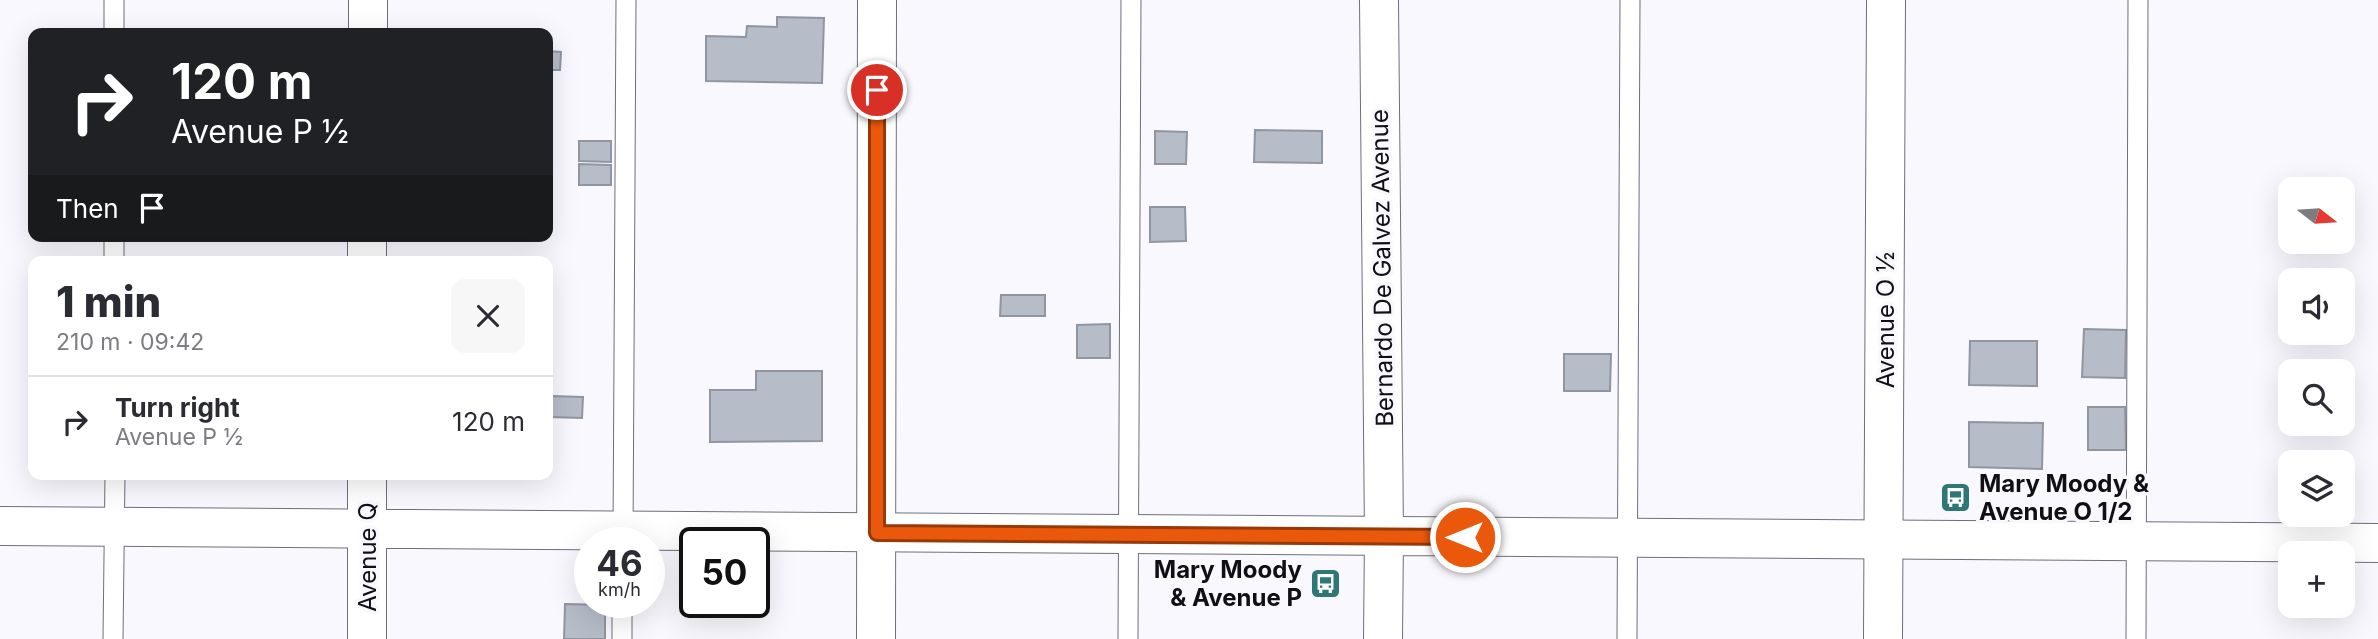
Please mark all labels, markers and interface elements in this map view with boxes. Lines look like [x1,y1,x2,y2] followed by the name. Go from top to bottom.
[171,52,312,111] text: 120 m
[56,56,147,147] icon: right
[847,60,907,120] pin
[858,71,896,109] icon: arrive
[1365,109,1399,427] street label: Bernardo De Galvez Avenue
[171,112,349,151] text: Avenue P ½
[2278,177,2356,254] north arrow
[2278,177,2355,618] map controls
[133,189,171,227] icon: arrive
[56,193,119,224] text: Then
[1871,252,1900,388] street label: Avenue O ½
[2278,268,2355,345] button: sound
[56,276,161,327] text: 1 min
[451,279,525,353] button: close
[56,328,204,356] text: 210 m · 09:42
[2278,359,2355,436] button: search
[115,392,240,423] text: Turn right
[56,403,94,441] icon: right
[452,406,525,437] text: 120 m
[115,423,243,451] text: Avenue P ½
[2278,450,2355,527] button: layers
[1979,469,2150,526] place label: Mary Moody & Avenue O 1/2
[1939,480,1973,514] bus stop icon: Mary Moody & Avenue O 1/2
[1428,500,1502,574] position arrow
[353,502,382,612] street label: Avenue Q
[679,527,770,618] speed limit sign: 50
[2278,541,2355,618] button: +
[596,542,643,584] text: 46
[1154,555,1303,612] place label: Mary Moody & Avenue P
[1308,566,1342,600] bus stop icon: Mary Moody & Avenue P
[598,579,641,600] text: km/h

